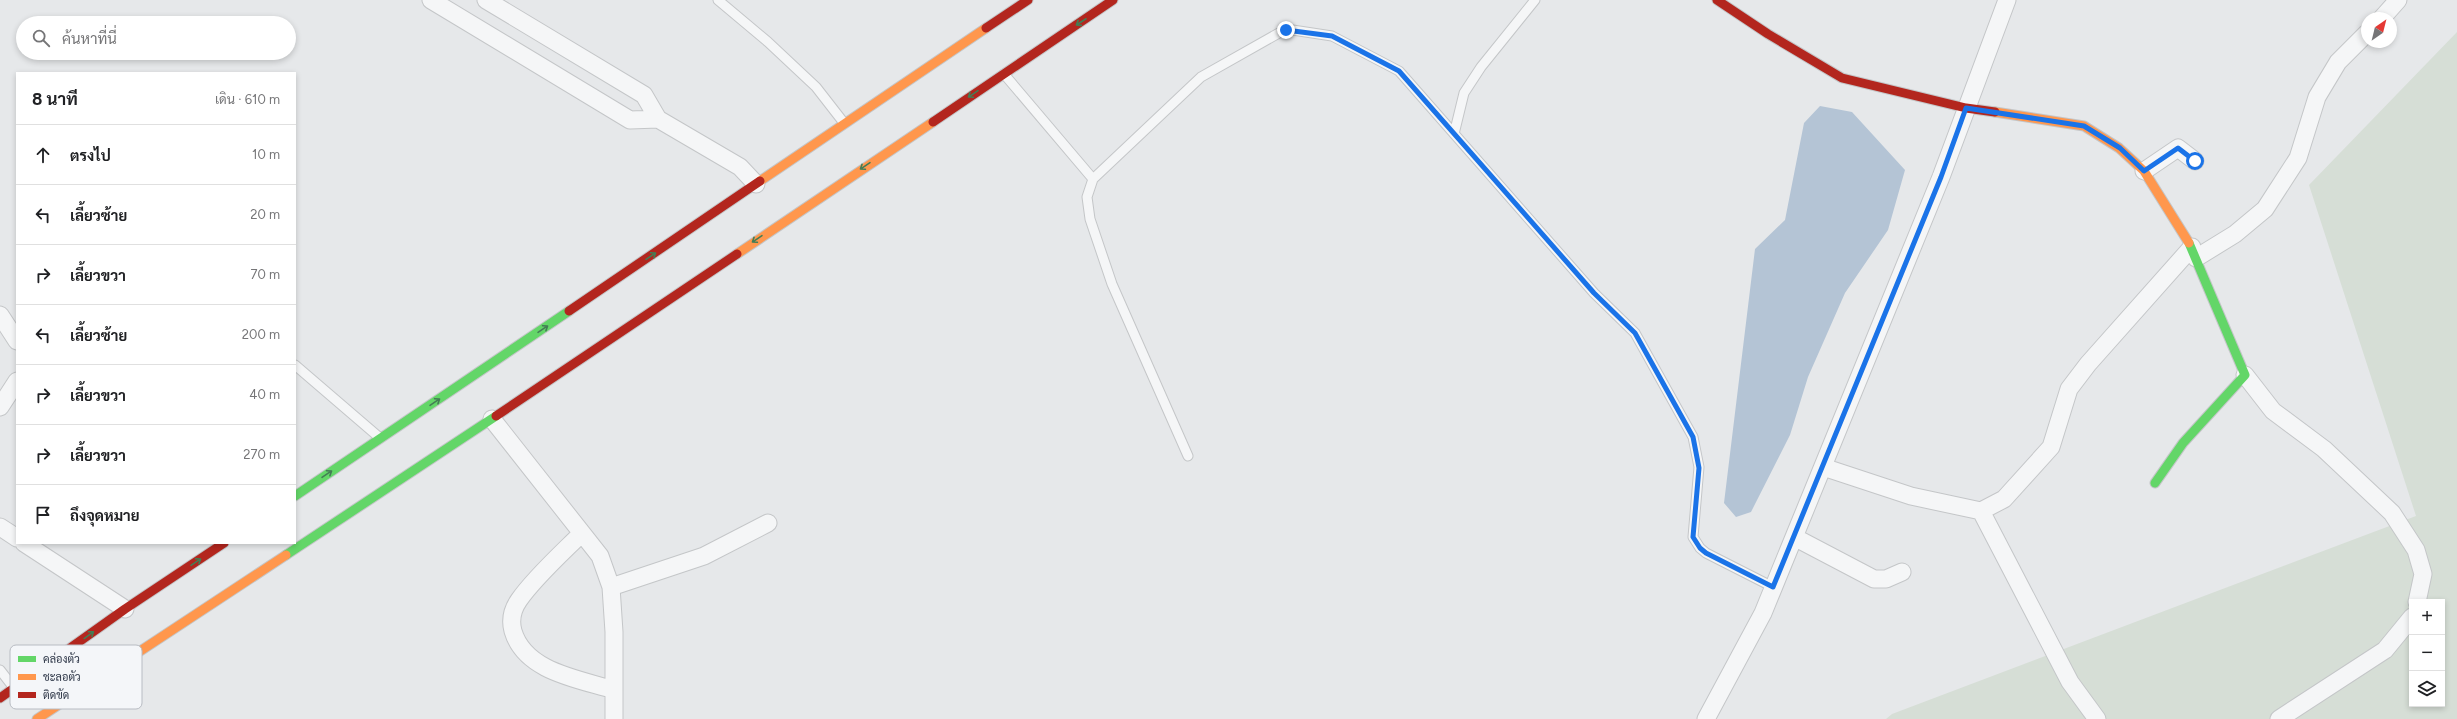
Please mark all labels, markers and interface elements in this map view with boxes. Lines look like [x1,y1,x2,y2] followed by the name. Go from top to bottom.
[2361,12,2397,48] north arrow
[16,16,296,60] search box
[1075,18,1087,26] one-way arrow
[1277,21,1295,39] route end
[30,27,52,49] icon: search
[62,30,117,48] text: ค้นหาที่นี่
[32,89,78,109] text: 8 นาที
[967,89,978,98] one-way arrow
[215,92,280,107] text: เดิน · 610 m
[32,144,54,166] icon: ahead
[70,147,111,165] text: ตรงไป
[252,147,280,162] text: 10 m
[2186,152,2204,170] route start
[859,163,871,171] one-way arrow
[32,204,54,226] icon: left
[70,207,127,225] text: เลี้ยวซ้าย
[250,207,280,222] text: 20 m
[752,235,763,243] one-way arrow
[645,252,656,260] one-way arrow
[32,264,54,286] icon: right
[70,267,126,285] text: เลี้ยวขวา
[250,267,280,282] text: 70 m
[32,324,54,346] icon: left
[537,325,548,333] one-way arrow
[70,327,127,345] text: เลี้ยวซ้าย
[242,327,280,342] text: 200 m
[32,384,54,406] icon: right
[70,387,126,405] text: เลี้ยวขวา
[249,387,280,402] text: 40 m
[430,398,441,406] one-way arrow
[32,444,54,466] icon: right
[70,447,126,465] text: เลี้ยวขวา
[243,447,280,462] text: 270 m
[322,470,333,478] one-way arrow
[32,504,54,526] icon: arrive
[70,507,140,525] text: ถึงจุดหมาย
[190,557,202,565] one-way arrow
[2409,599,2445,707] map controls
[2409,599,2445,635] button: +
[83,631,94,639] one-way arrow
[2409,635,2445,671] button: −
[10,645,142,709] legend
[43,652,80,666] text: คล่องตัว
[43,670,81,684] text: ชะลอตัว
[2409,671,2445,707] button: layers
[43,688,69,702] text: ติดขัด

